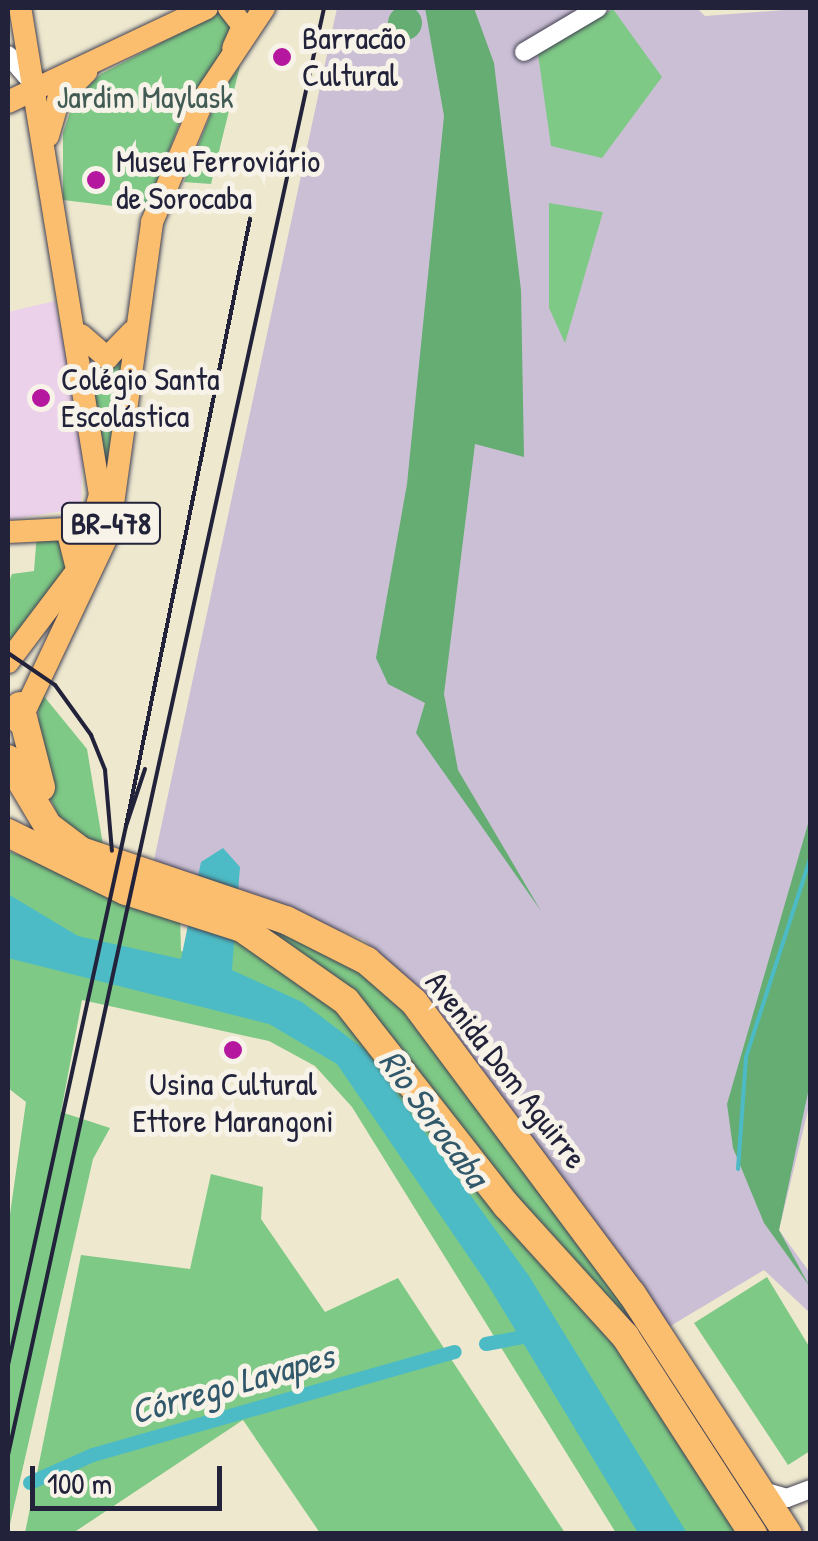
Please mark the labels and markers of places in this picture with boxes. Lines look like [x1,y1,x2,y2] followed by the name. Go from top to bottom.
[302,20,406,95] place label: Barracão Cultural
[271,46,293,68] marker: Barracão Cultural
[116,143,320,218] place label: Museu Ferroviário de Sorocaba
[85,169,107,191] marker: Museu Ferroviário de Sorocaba
[61,361,220,436] place label: Colégio Santa Escolástica
[30,387,52,409] marker: Colégio Santa Escolástica
[222,1039,244,1061] marker: Usina Cultural Ettore Marangoni
[132,1066,334,1141] place label: Usina Cultural Ettore Marangoni

